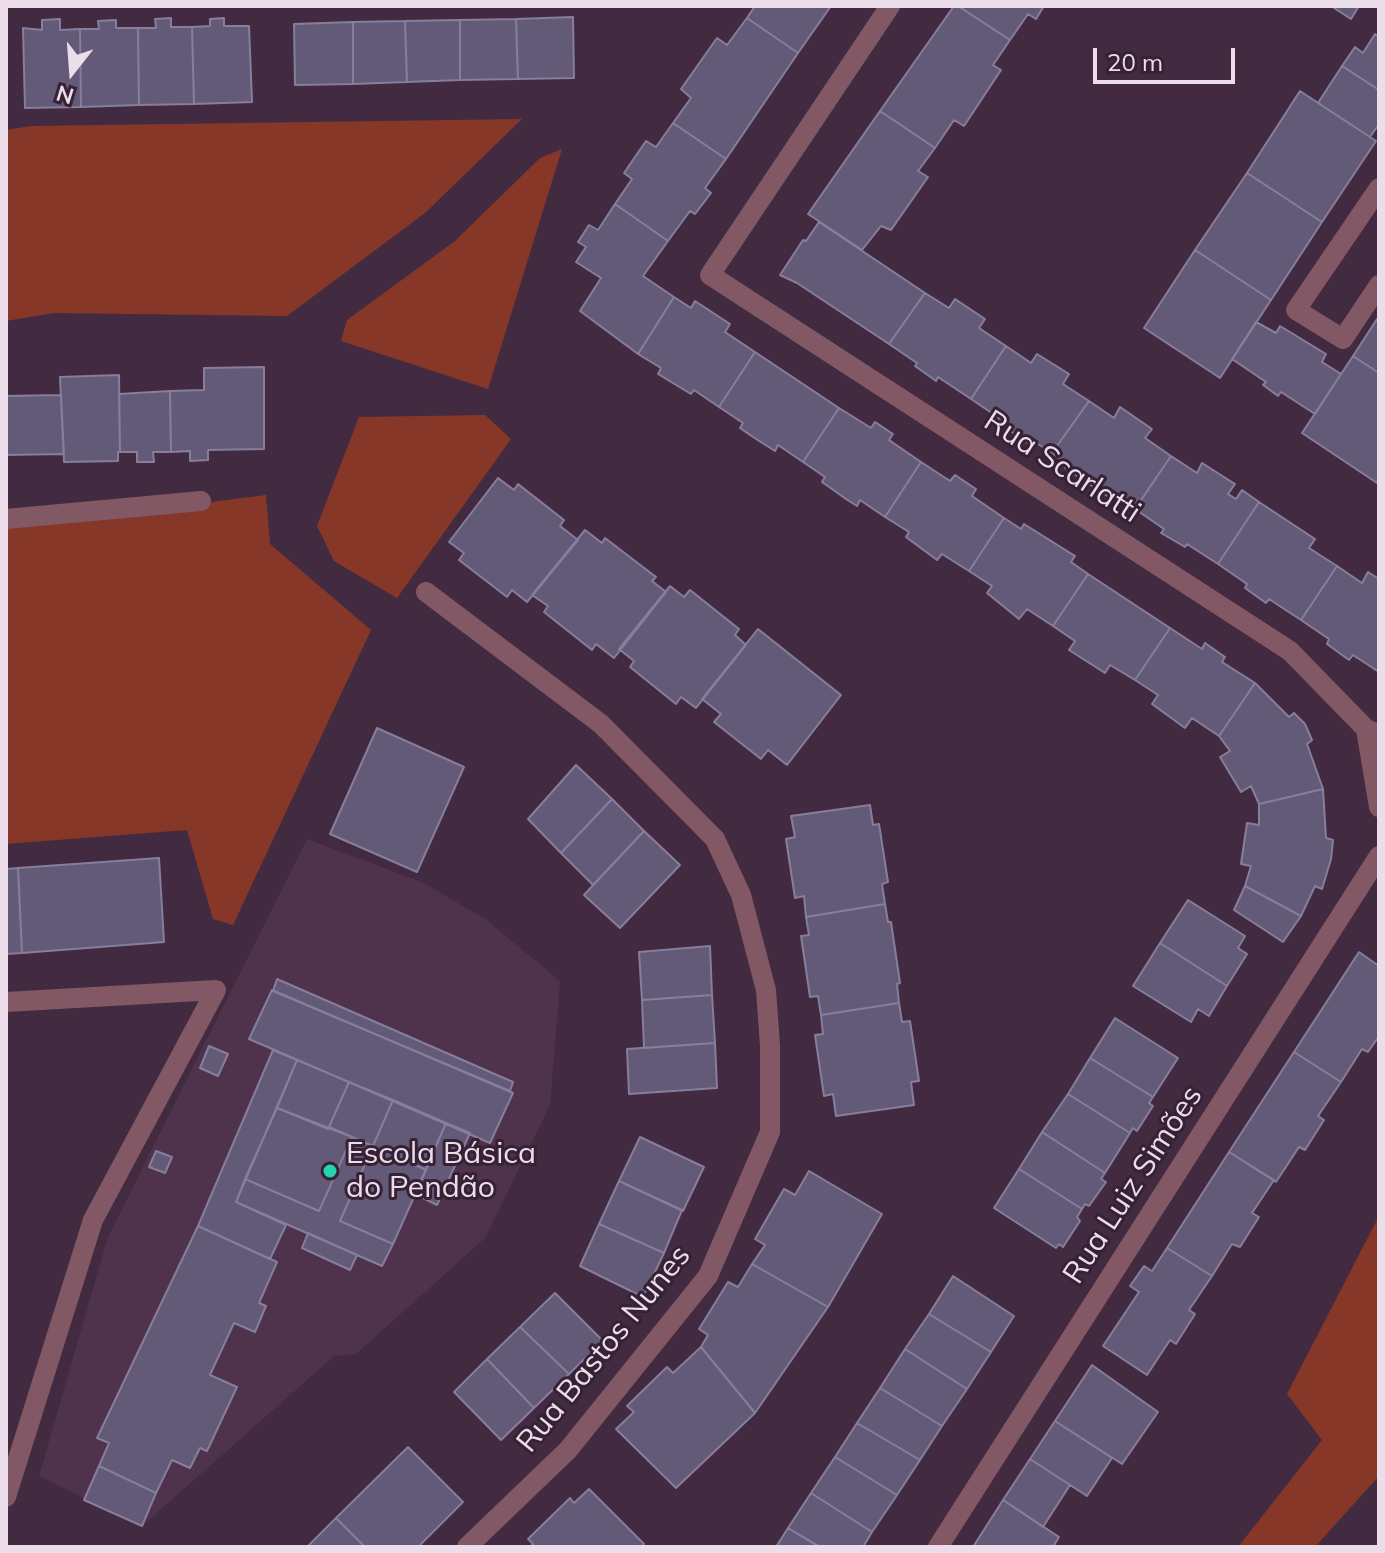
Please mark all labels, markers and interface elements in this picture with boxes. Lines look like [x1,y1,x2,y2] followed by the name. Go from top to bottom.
[32,32,112,112] north arrow
[1097,32,1239,82] scale bar
[1107,47,1163,77] text: 20 m
[53,79,77,111] text: N
[977,403,1147,531] street label: Rua Scarlatti
[1056,1079,1210,1291] street label: Rua Luiz Simões
[346,1136,536,1206] place label: Escola Básica do Pendão
[321,1162,339,1180] marker: Escola Básica do Pendão
[510,1238,698,1460] street label: Rua Bastos Nunes

